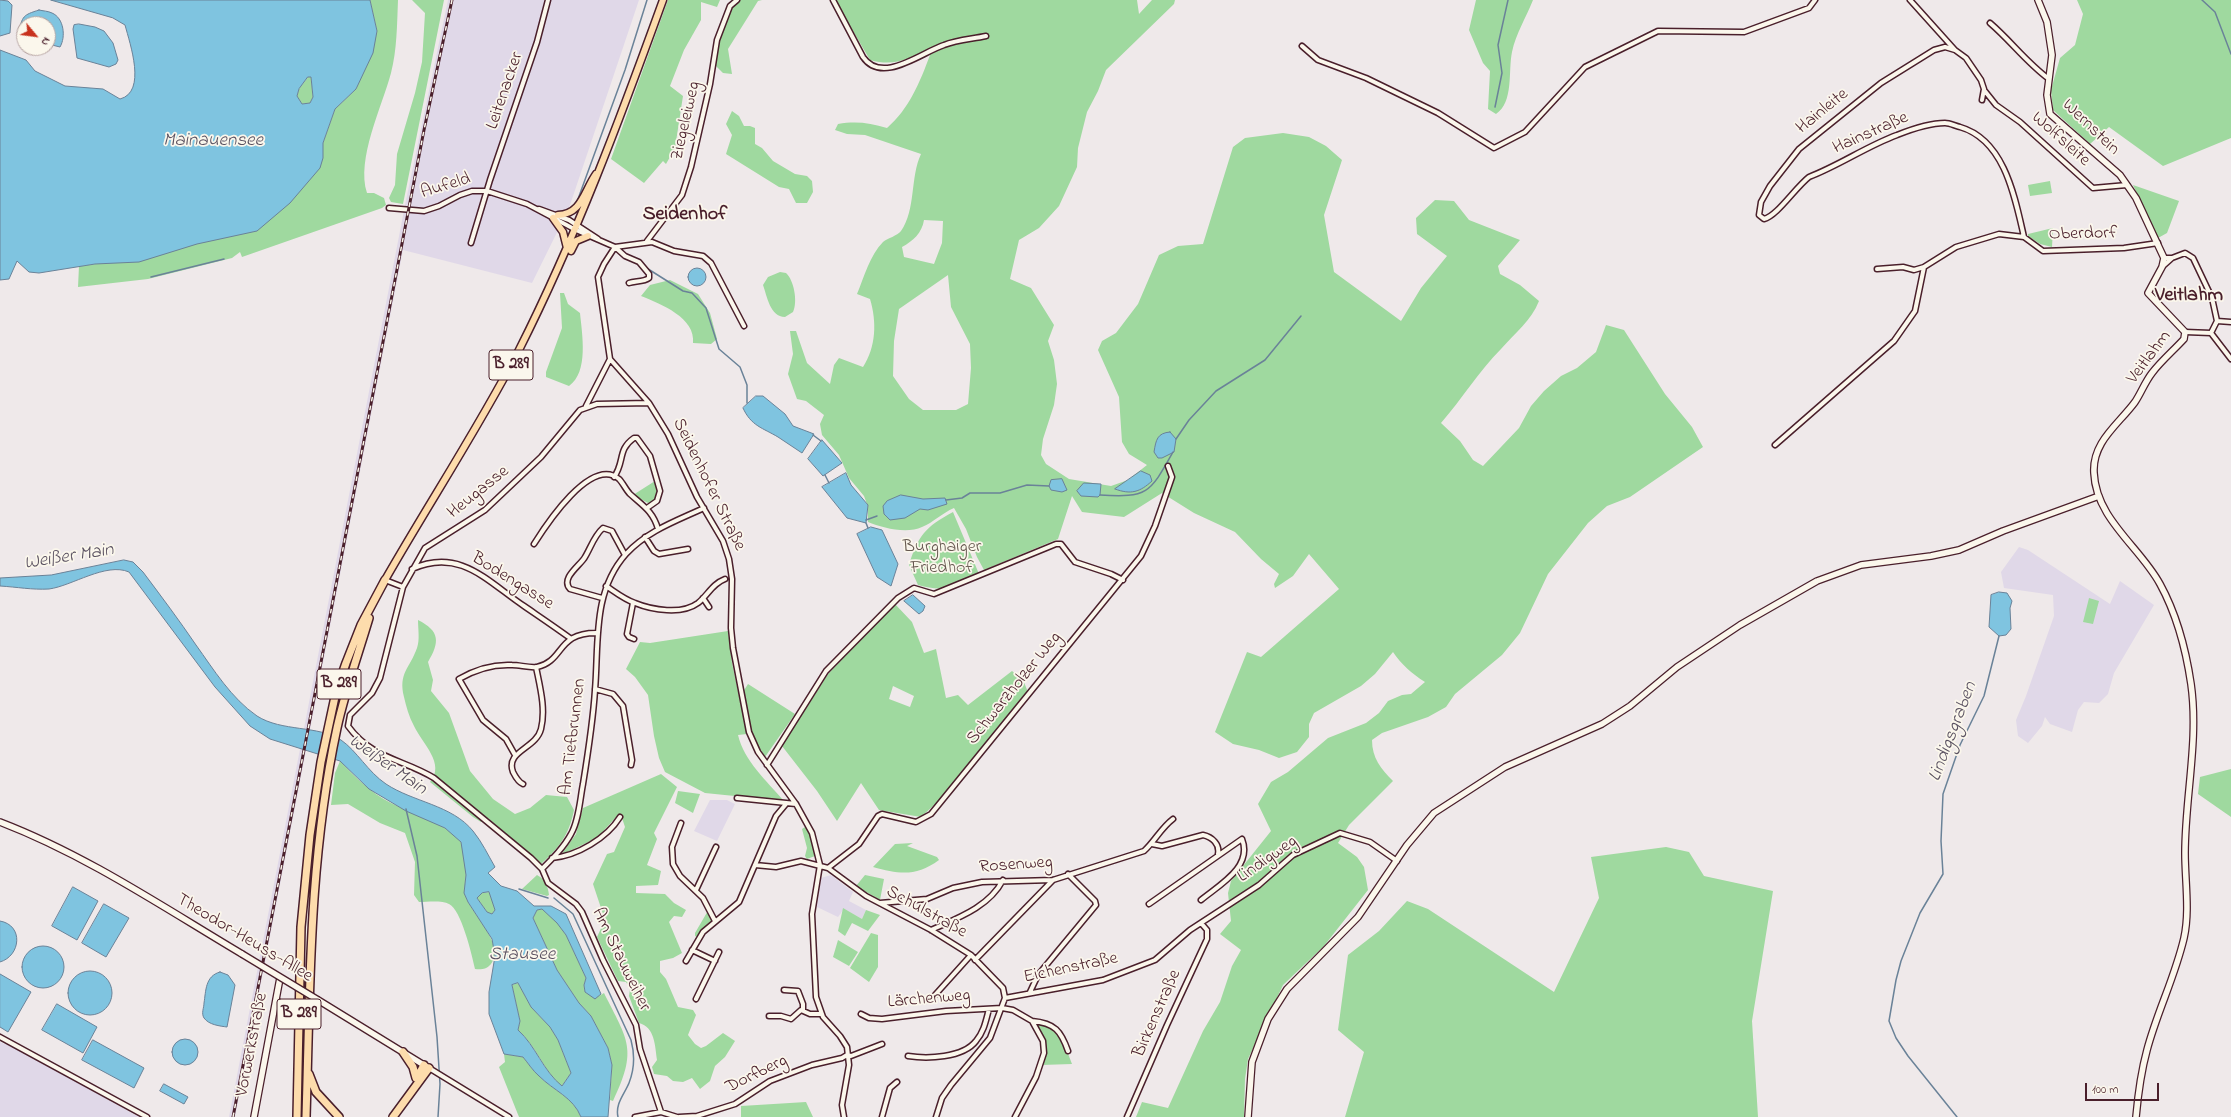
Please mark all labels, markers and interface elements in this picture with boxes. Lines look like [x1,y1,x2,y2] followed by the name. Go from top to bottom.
[16,16,56,56] north arrow
[37,34,54,48] text: N
[483,50,529,132] street label: Leitenacker
[667,80,707,162] street label: Ziegeleiweg
[1793,84,1853,140] street label: Hainleite
[2057,95,2123,161] street label: Wernstein
[1830,108,1912,160] street label: Hainstraße
[2026,108,2094,172] street label: Wolfsleite
[163,131,263,153] water label: Mainauensee
[419,169,473,205] street label: Aufeld
[643,204,727,228] district label: Seidenhof
[2049,224,2117,246] street label: Oberdorf
[2155,285,2223,309] district label: Veitlahm
[2123,327,2177,389] street label: Veitlahm
[489,350,533,380] road number: B 289
[667,415,749,555] street label: Seidenhofer Straße
[444,462,514,524] street label: Heugasse
[903,537,981,580] park label: Burghaiger Friedhof
[23,540,115,576] water label: Weißer Main
[467,548,557,616] street label: Bodengasse
[963,628,1067,750] street label: Schwarzholzer Weg
[317,669,361,699] road number: B 289
[556,677,592,797] street label: Am Tiefbrunnen
[1925,679,1983,785] water label: Lindigsgraben
[343,731,431,801] water label: Weißer Main
[1234,832,1302,888] street label: Lindigweg
[979,853,1053,879] street label: Rosenweg
[882,882,970,944] street label: Schulstraße
[172,890,316,988] street label: Theodor-Heuss-Allee
[586,905,654,1015] street label: Am Stauweiher
[489,945,555,967] water label: Stausee
[1022,948,1120,990] street label: Eichenstraße
[1129,967,1187,1061] street label: Birkenstraße
[887,986,971,1014] street label: Lärchenweg
[232,992,274,1098] street label: Vorwerkstraße
[277,999,321,1029] road number: B 289
[723,1051,791,1099] street label: Dorfberg
[2087,1075,2161,1101] scale bar
[2092,1081,2119,1099] text: 100 m

